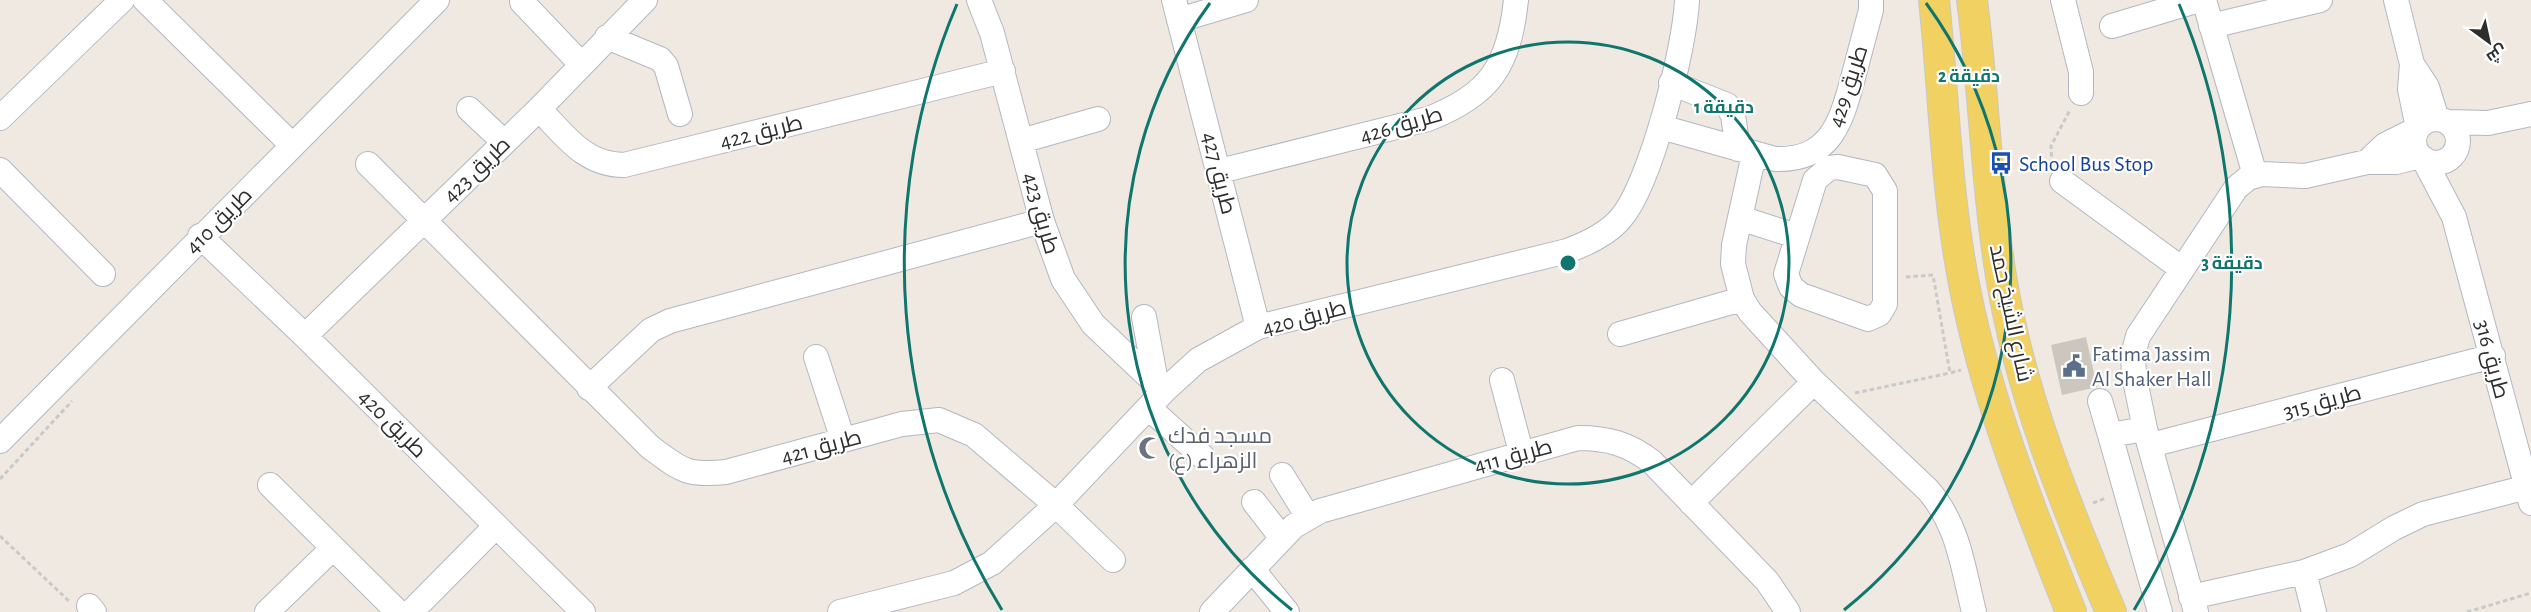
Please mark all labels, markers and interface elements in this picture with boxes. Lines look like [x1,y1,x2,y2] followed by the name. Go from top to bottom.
[2459,12,2519,72] north arrow
[2483,41,2510,67] text: ش
[1824,43,1873,131] street label: طريق 429
[1938,68,2000,86] text: 2 دقيقة
[1694,99,1754,117] text: 1 دقيقة
[1357,103,1446,149] street label: طريق 426
[718,111,805,155] street label: طريق 422
[1196,130,1240,217] street label: طريق 427
[439,133,516,208] street label: طريق 423
[1988,150,2014,176] bus stop icon: School Bus Stop
[2019,153,2153,175] place label: School Bus Stop
[1017,170,1063,257] street label: طريق 423
[181,183,257,259] street label: طريق 410
[1983,243,2036,385] street label: شارع الشيخ حمد
[1558,253,1578,273] centre of rings
[2201,255,2263,273] text: 3 دقيقة
[1260,296,1349,342] street label: طريق 420
[2469,317,2513,402] street label: طريق 316
[2092,343,2212,390] place label: Fatima Jassim Al Shaker Hall
[2061,353,2087,379] public building icon: Fatima Jassim Al Shaker Hall
[2281,381,2364,425] street label: طريق 315
[353,385,431,463] street label: طريق 420
[1168,425,1272,475] place label: مسجد فدك الزهراء (ع)
[779,426,864,470] street label: طريق 421
[1137,435,1163,461] mosque icon: مسجد فدك الزهراء (ع)
[1472,435,1555,479] street label: طريق 411

